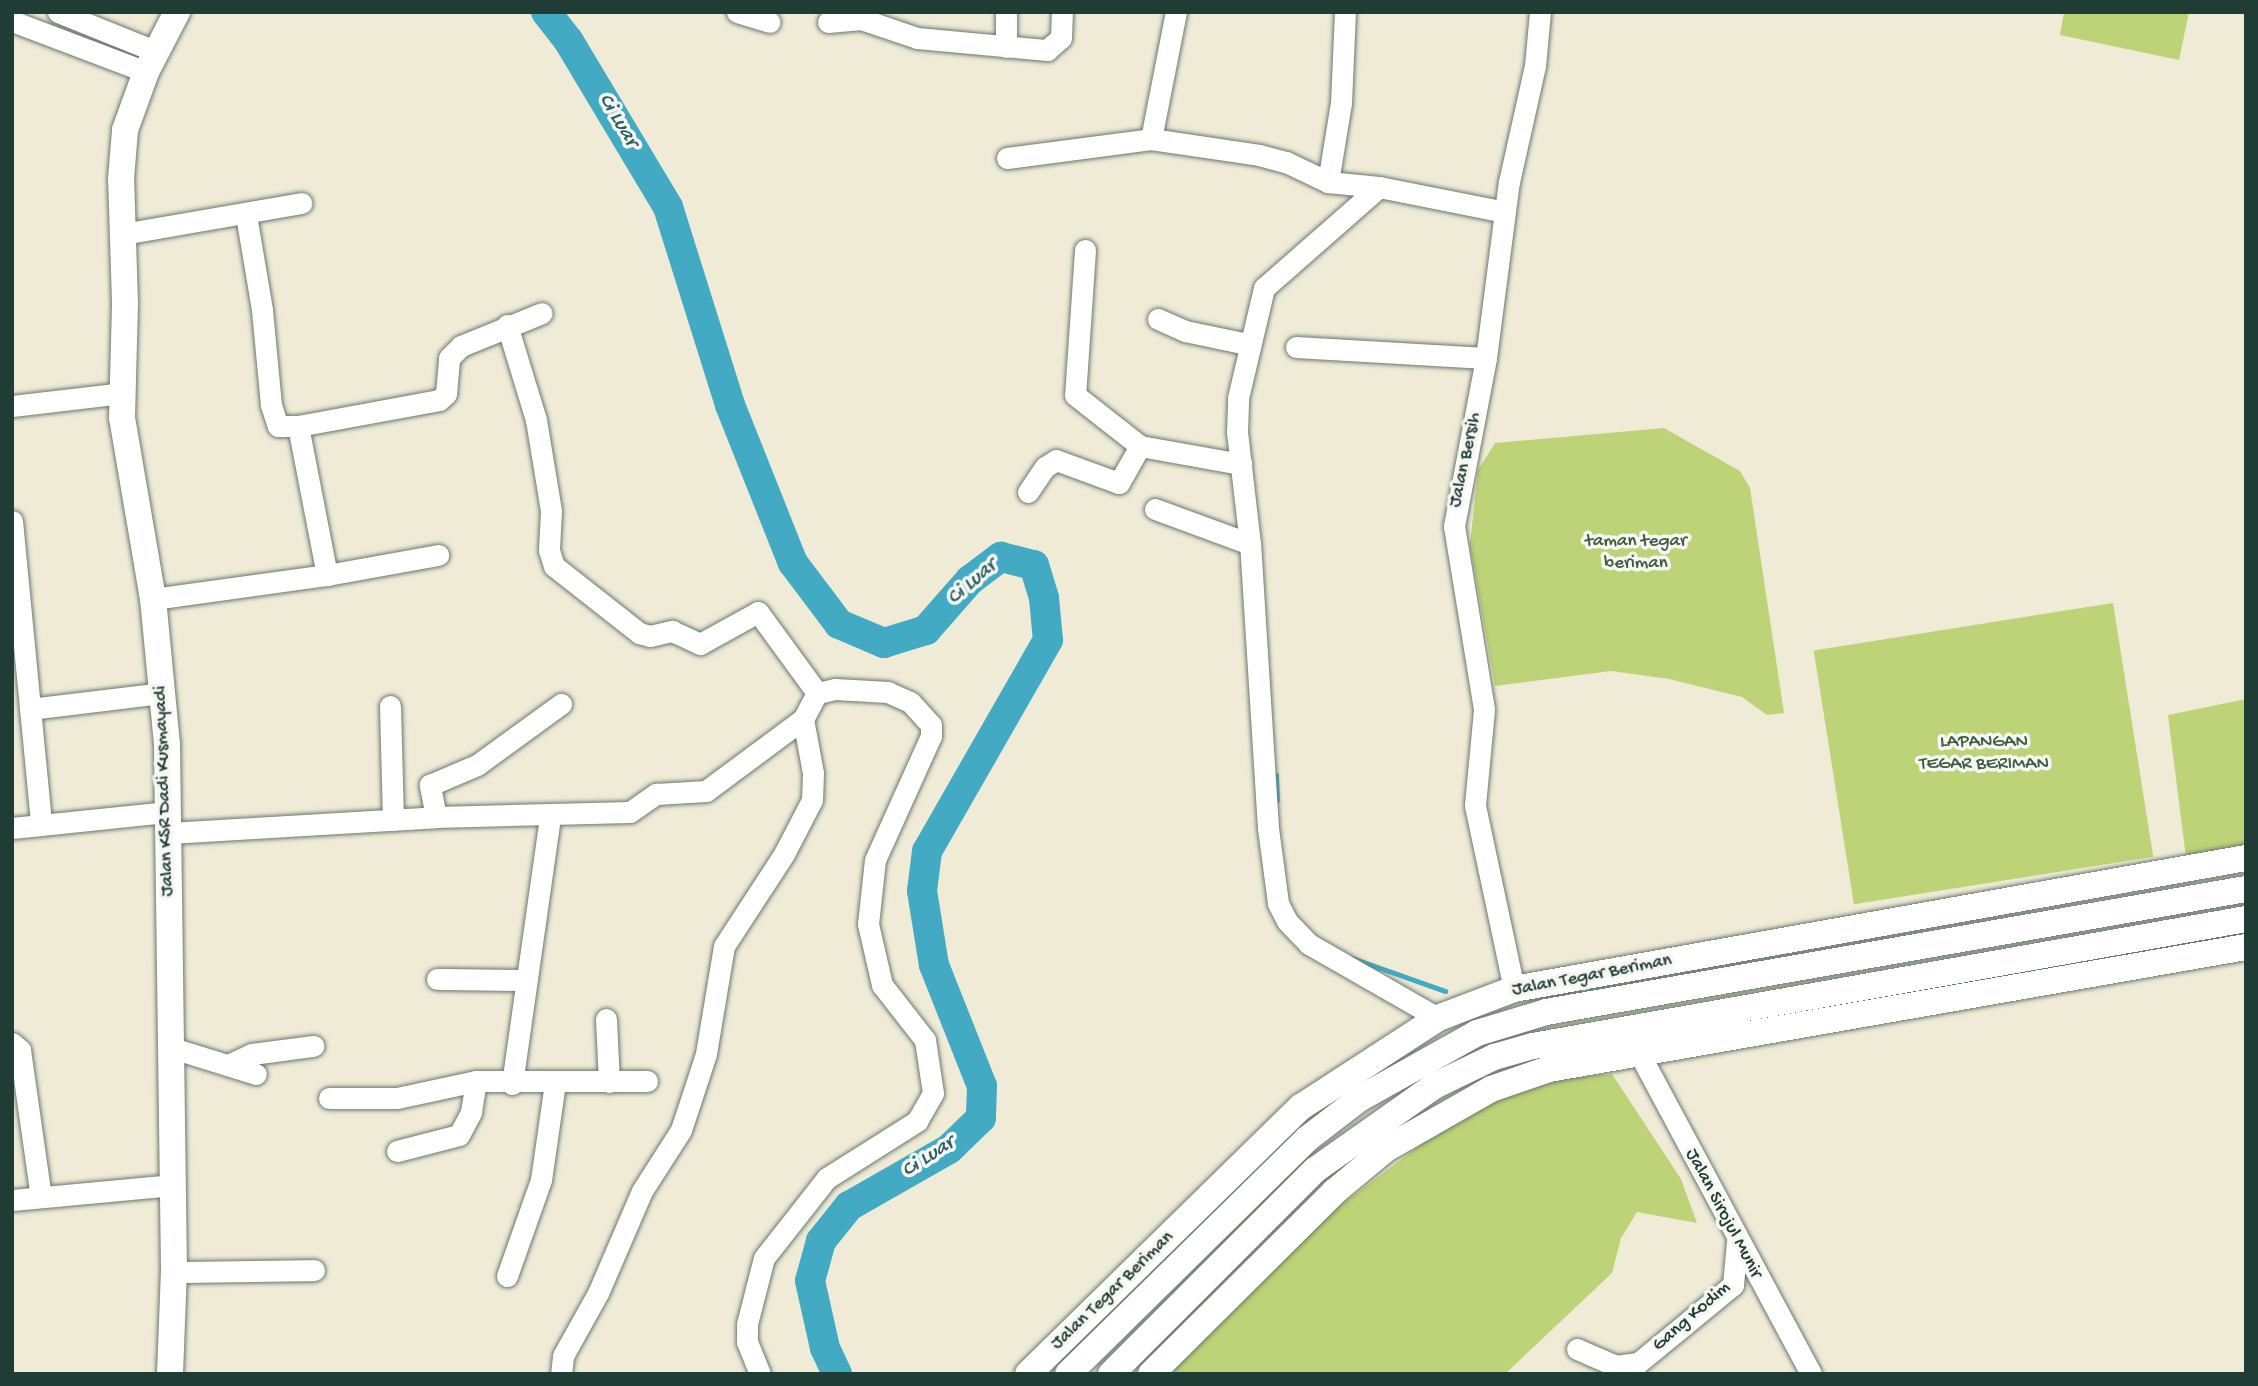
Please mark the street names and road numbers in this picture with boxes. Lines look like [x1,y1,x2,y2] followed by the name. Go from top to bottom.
[1445,410,1487,510] street label: Jalan Bersih
[150,685,180,897] street label: Jalan KSR Dadi Kusmayadi
[1510,949,1674,1003] street label: Jalan Tegar Beriman
[1679,1145,1767,1283] street label: Jalan Sirojul Munir
[1047,1227,1179,1355] street label: Jalan Tegar Beriman
[1648,1277,1736,1357] street label: Gang Kodim

